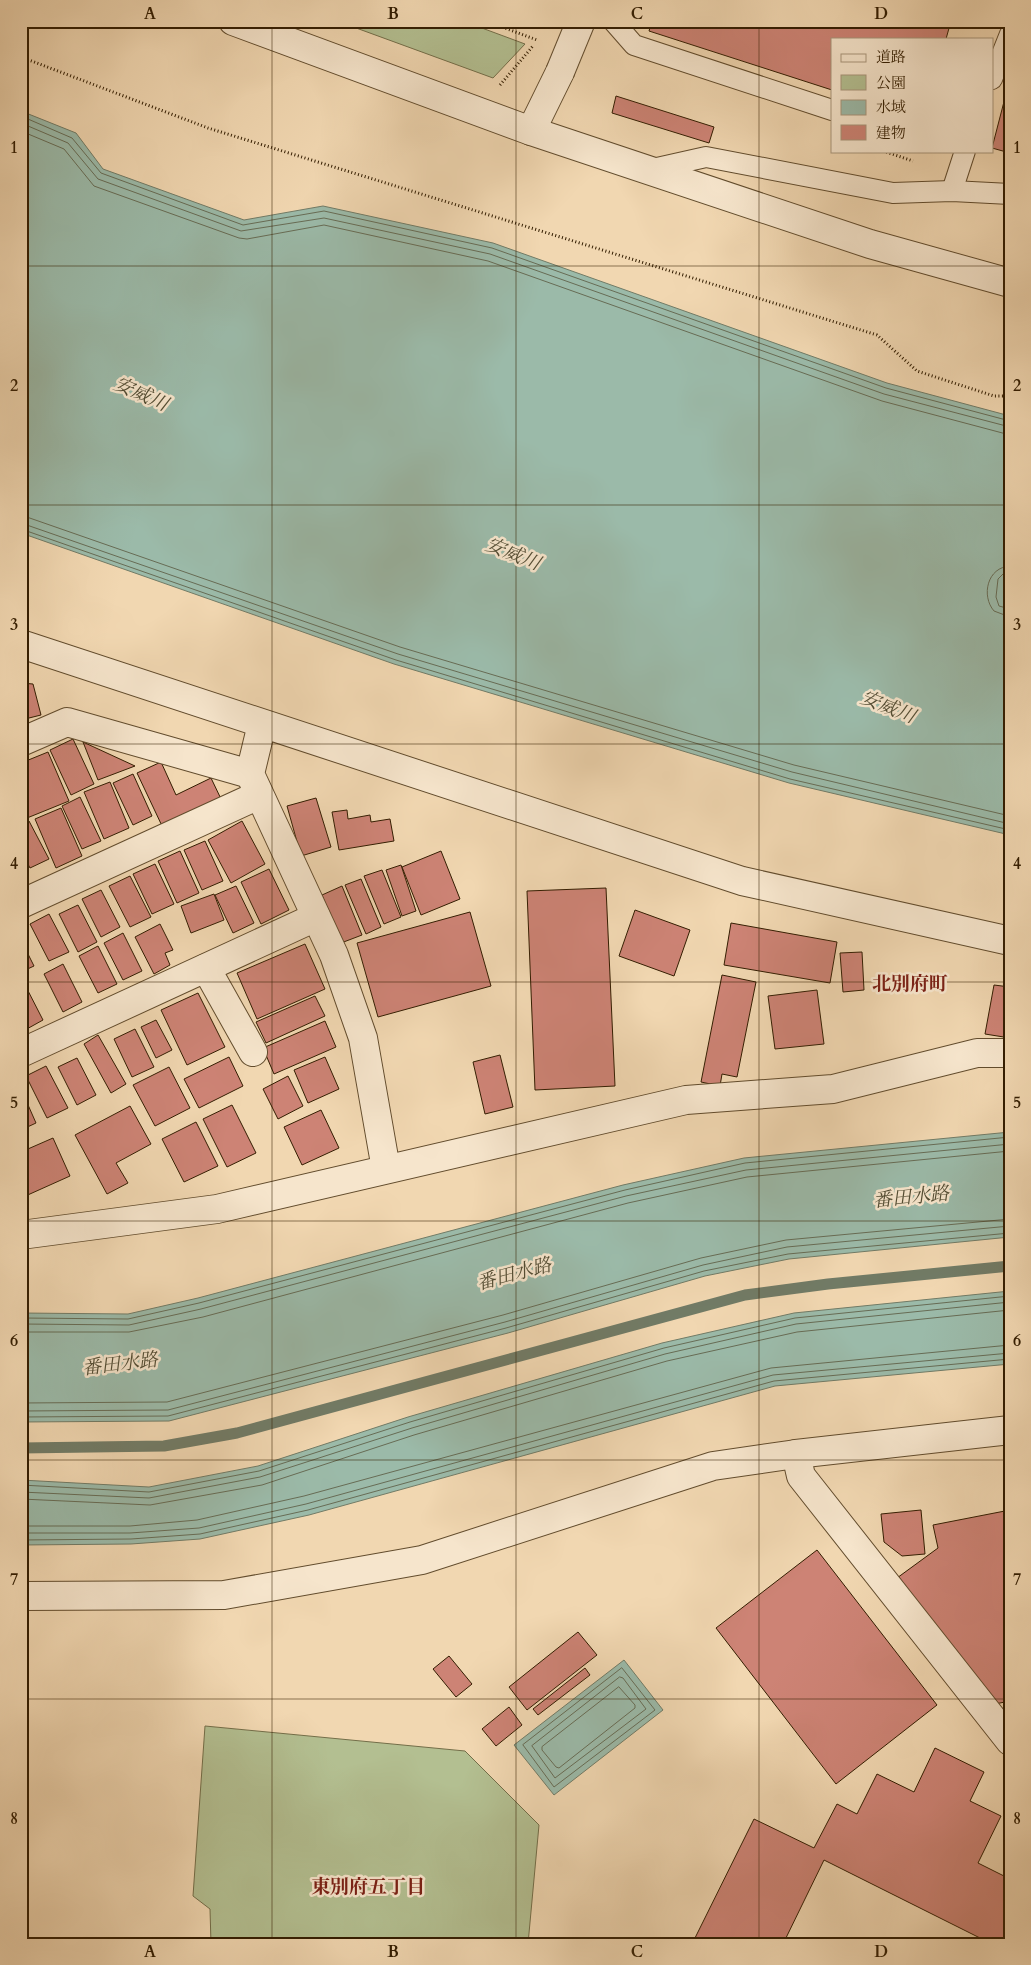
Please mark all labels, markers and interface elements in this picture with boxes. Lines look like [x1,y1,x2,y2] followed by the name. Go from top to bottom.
[144,3,156,25] text: A
[387,3,399,25] text: B
[631,3,643,25] text: C
[874,3,888,25] text: D
[831,38,994,152] legend
[876,47,906,67] text: 道路
[876,73,906,93] text: 公園
[876,97,906,117] text: 水域
[876,123,906,143] text: 建物
[10,137,18,159] text: 1
[1013,137,1021,159] text: 1
[110,371,174,418] water label: 安威川
[10,375,18,397] text: 2
[1013,375,1021,397] text: 2
[482,531,546,577] water label: 安威川
[10,614,18,636] text: 3
[1013,614,1021,636] text: 3
[857,684,921,730] water label: 安威川
[10,853,18,875] text: 4
[1013,853,1021,875] text: 4
[872,971,948,997] district label: 北別府町
[10,1092,18,1114] text: 5
[1013,1092,1021,1114] text: 5
[872,1180,952,1214] water label: 番田水路
[474,1251,556,1296] water label: 番田水路
[10,1330,18,1352] text: 6
[1013,1330,1021,1352] text: 6
[81,1346,161,1382] water label: 番田水路
[10,1569,18,1591] text: 7
[1013,1569,1021,1591] text: 7
[10,1808,18,1830] text: 8
[1013,1808,1021,1830] text: 8
[311,1874,425,1900] district label: 東別府五丁目
[144,1941,156,1963] text: A
[387,1941,399,1963] text: B
[631,1941,643,1963] text: C
[874,1941,888,1963] text: D

